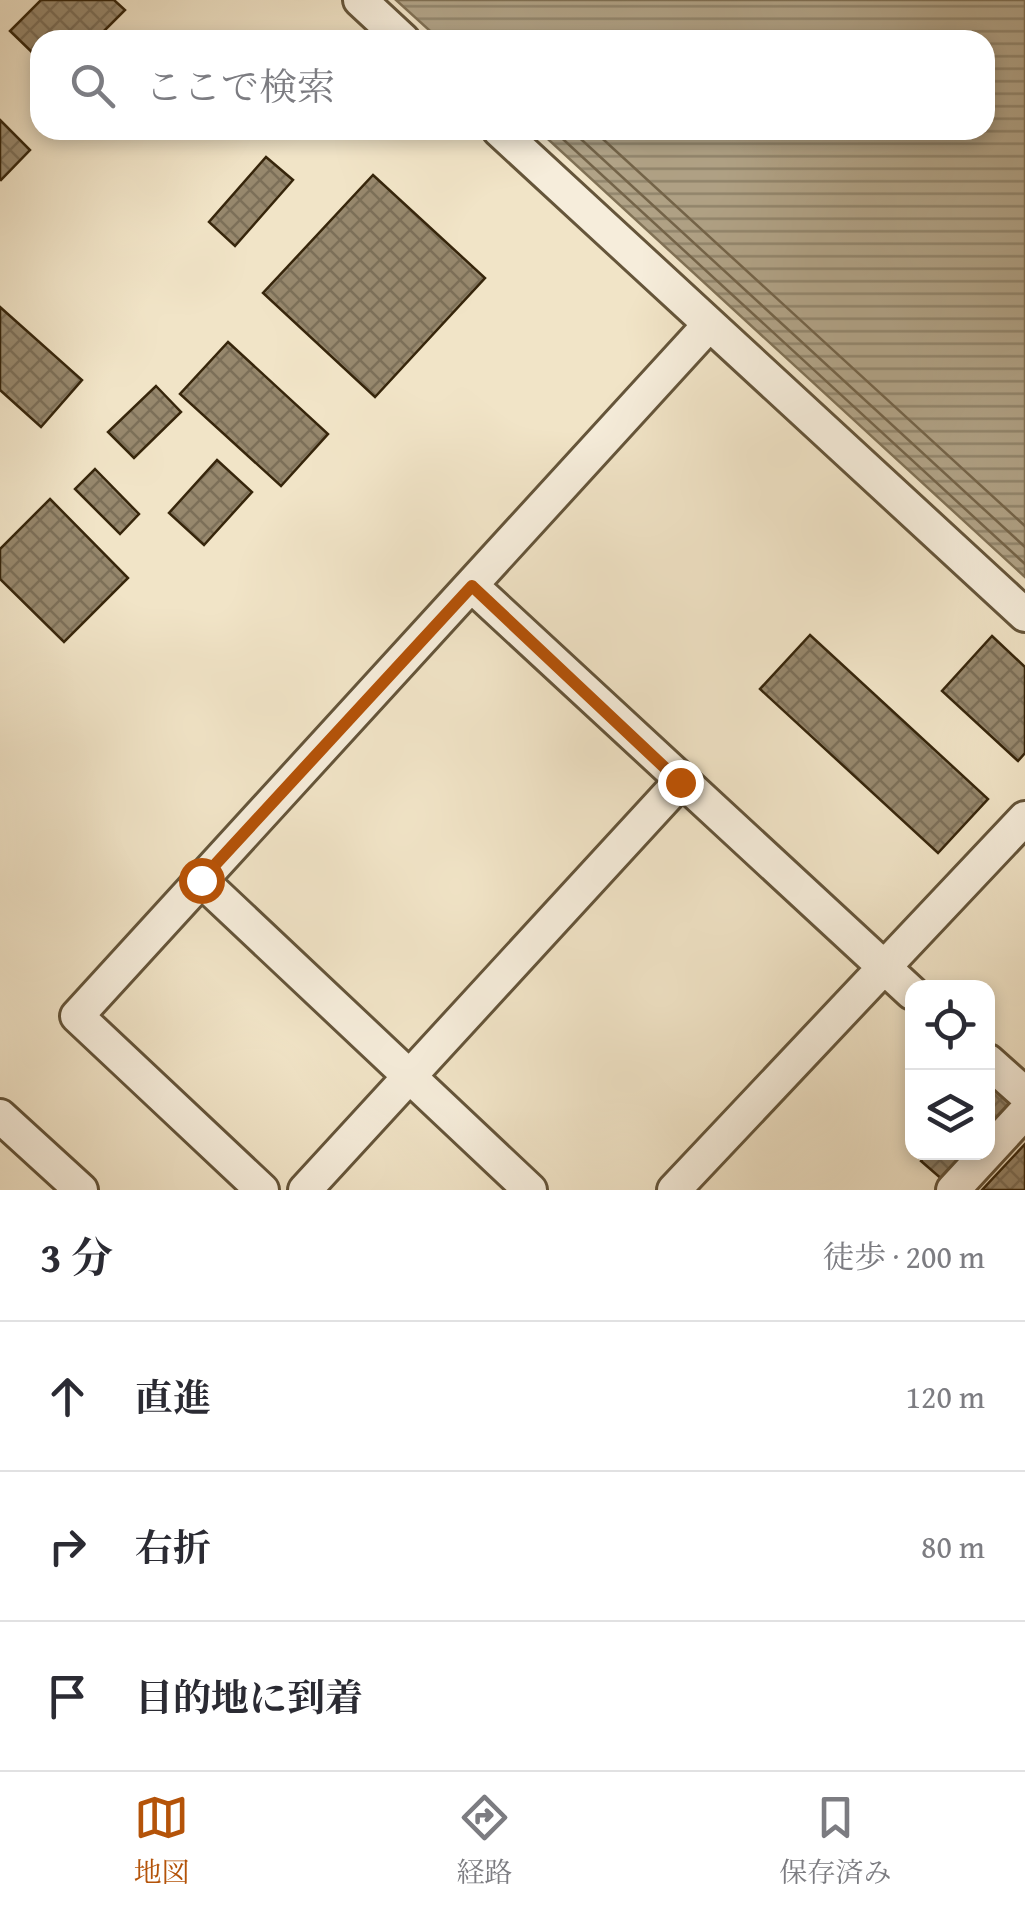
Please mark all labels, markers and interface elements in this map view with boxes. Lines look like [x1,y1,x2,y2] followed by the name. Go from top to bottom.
[30,30,995,140] search box
[65,58,120,113] icon: search
[145,58,335,114] text: ここで検索
[658,760,704,806] route end
[179,858,225,904] route start
[905,980,995,1160] map controls
[905,980,995,1070] button: locate
[905,1070,995,1160] button: layers
[40,1226,113,1287] text: 3 分
[822,1233,985,1280] text: 徒歩 · 200 m
[40,1369,95,1424] icon: ahead
[135,1369,211,1425] text: 直進
[906,1373,985,1420] text: 120 m
[40,1519,95,1574] icon: right
[135,1519,211,1575] text: 右折
[921,1523,985,1570] text: 80 m
[40,1669,95,1724] icon: arrive
[135,1669,363,1725] text: 目的地に到着
[133,1790,190,1892] tab: 地図
[456,1790,513,1892] tab: 経路
[779,1790,892,1892] tab: 保存済み

